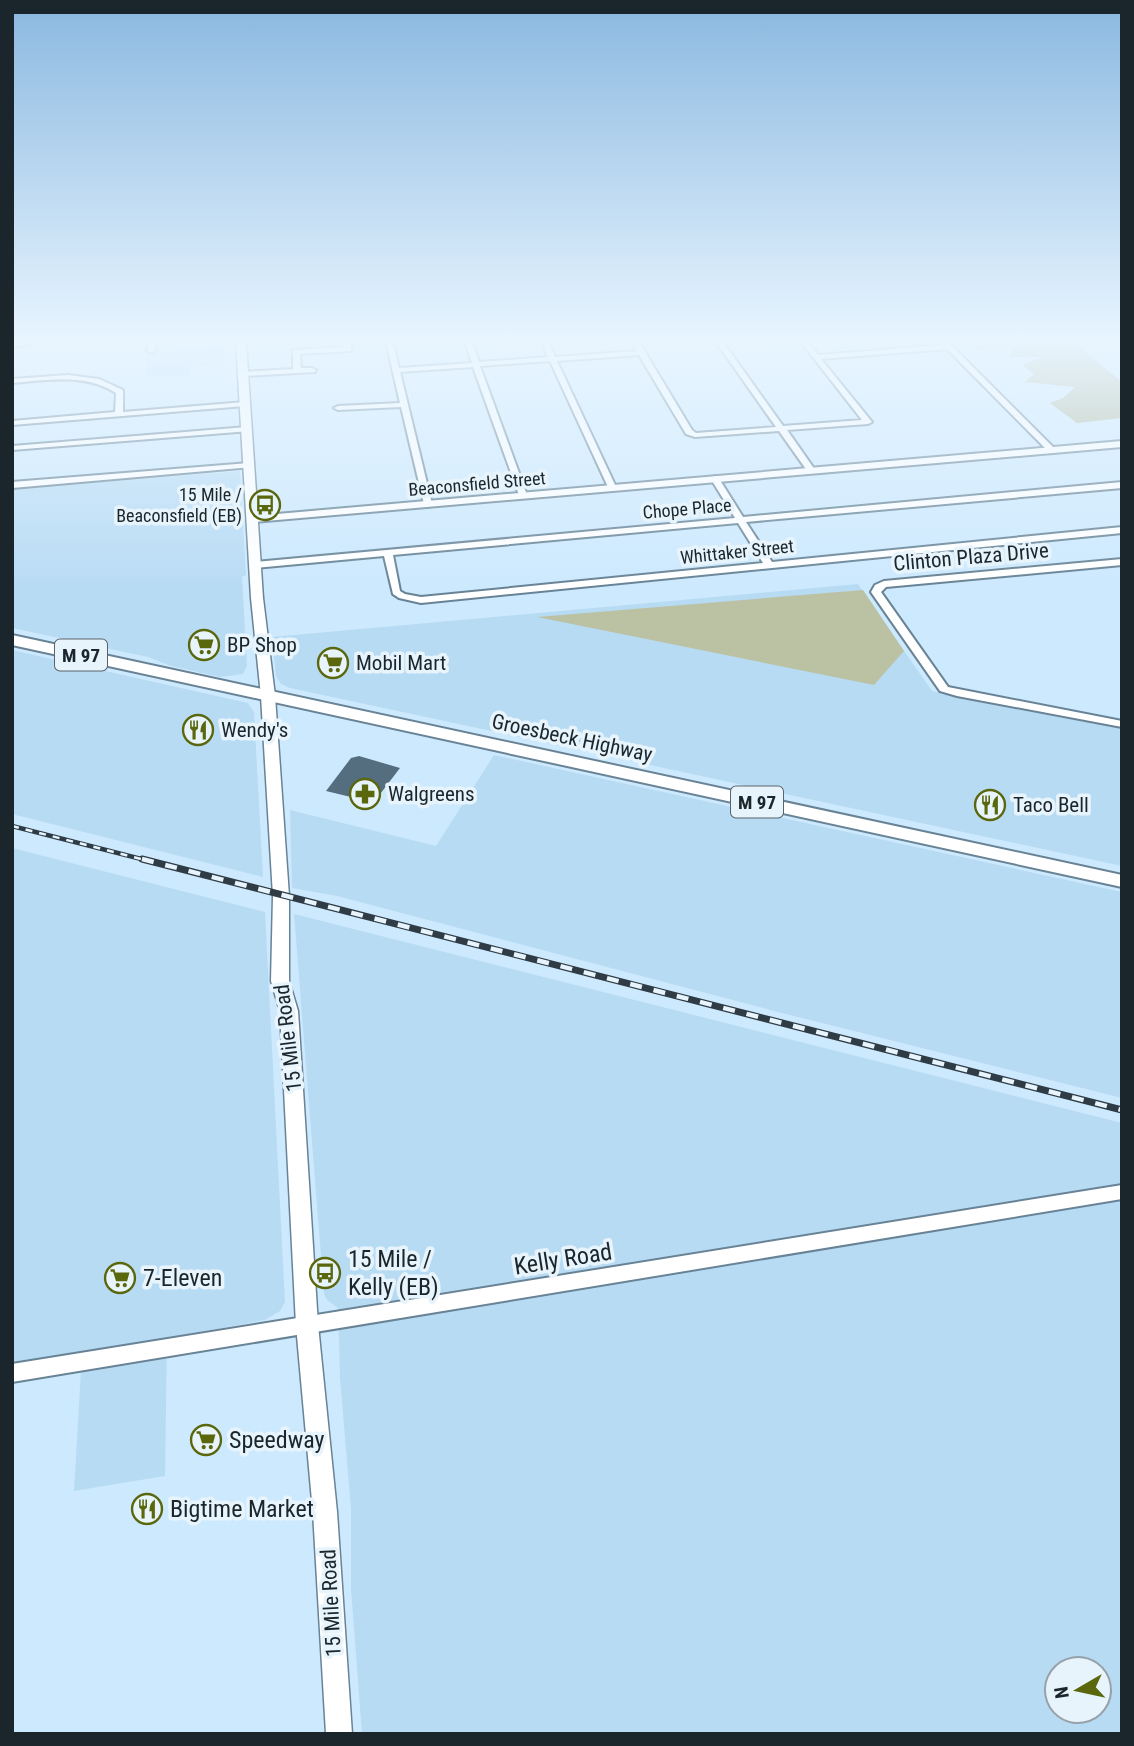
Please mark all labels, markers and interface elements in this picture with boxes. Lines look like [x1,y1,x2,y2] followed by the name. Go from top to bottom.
[407,467,547,500] street label: Beaconsfield Street
[116,484,242,527] place label: 15 Mile / Beaconsfield (EB)
[248,488,282,522] bus stop icon: 15 Mile / Beaconsfield (EB)
[642,494,732,523] street label: Chope Place
[679,535,795,568] street label: Whittaker Street
[892,538,1050,576] street label: Clinton Plaza Drive
[187,628,221,662] supermarket icon: BP Shop
[227,633,297,657] place label: BP Shop
[55,640,107,670] road number: M 97
[316,646,350,680] supermarket icon: Mobil Mart
[356,651,446,675] place label: Mobil Mart
[490,709,655,767] street label: Groesbeck Highway
[181,713,215,747] restaurant icon: Wendy's
[221,718,288,742] place label: Wendy's
[348,777,382,811] pharmacy icon: Walgreens
[388,782,475,806] place label: Walgreens
[731,786,783,818] road number: M 97
[973,788,1007,822] restaurant icon: Taco Bell
[1013,793,1089,817] place label: Taco Bell
[270,983,306,1093] street label: 15 Mile Road
[512,1237,614,1281] street label: Kelly Road
[348,1245,439,1301] place label: 15 Mile / Kelly (EB)
[308,1256,342,1290] bus stop icon: 15 Mile / Kelly (EB)
[103,1261,137,1295] supermarket icon: 7-Eleven
[143,1264,222,1292] place label: 7-Eleven
[189,1423,223,1457] supermarket icon: Speedway
[229,1426,325,1454] place label: Speedway
[130,1492,164,1526] restaurant icon: Bigtime Market
[170,1495,314,1523] place label: Bigtime Market
[316,1549,346,1657] street label: 15 Mile Road
[1043,1655,1113,1725] north arrow
[1049,1685,1074,1700] text: N

